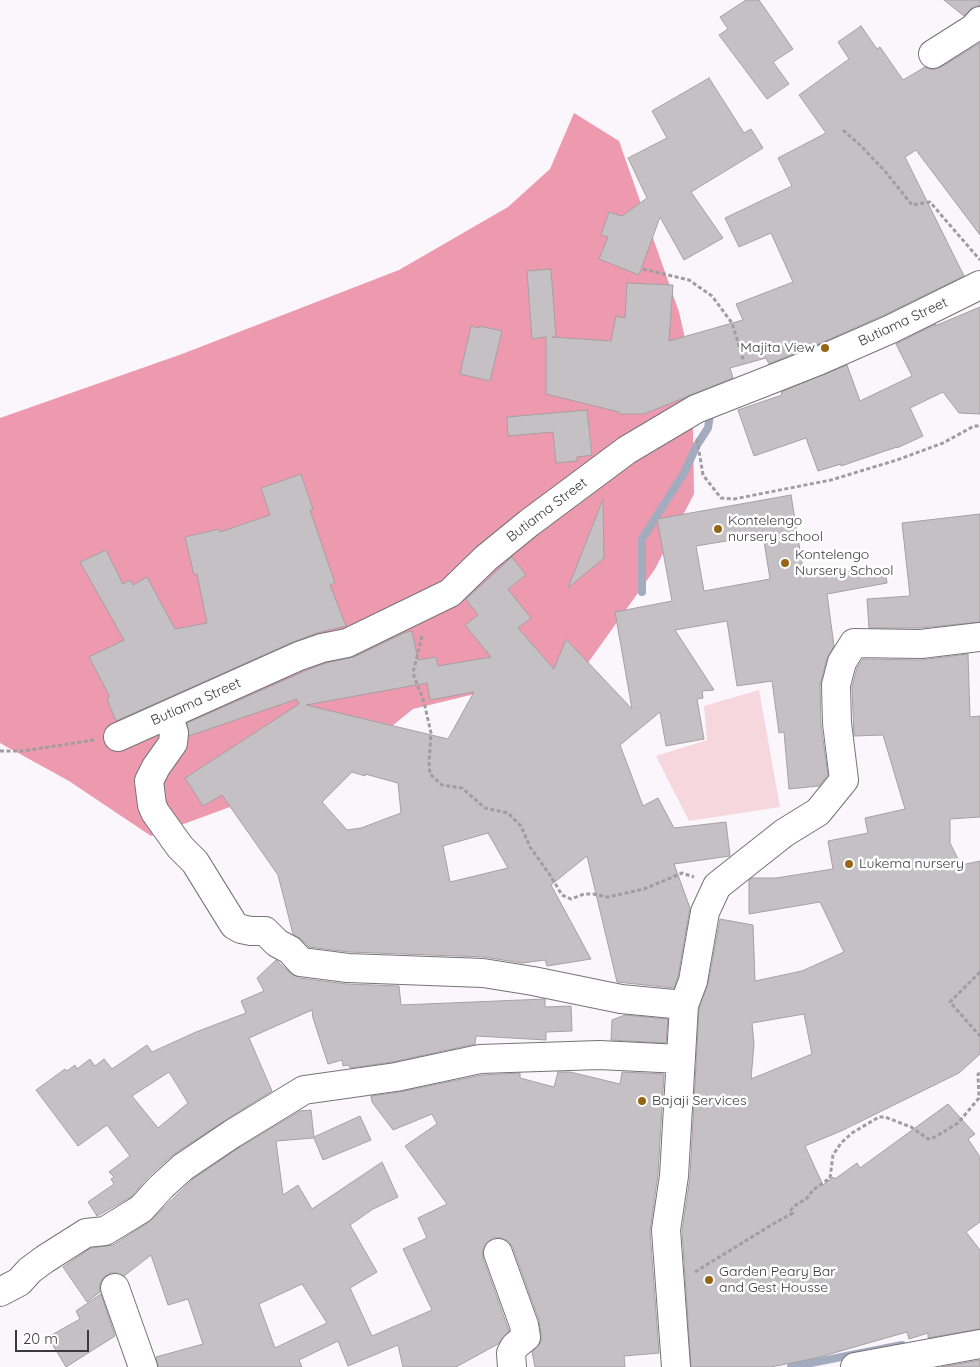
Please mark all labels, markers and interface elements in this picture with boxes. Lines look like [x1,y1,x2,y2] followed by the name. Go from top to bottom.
[856,294,950,350] street label: Butiama Street
[740,340,815,356] place label: Majita View
[819,342,831,354] marker: Majita View
[503,474,591,546] street label: Butiama Street
[728,513,823,546] place label: Kontelengo nursery school
[712,523,724,535] marker: Kontelengo nursery school
[795,547,893,580] place label: Kontelengo Nursery School
[779,557,791,569] marker: Kontelengo Nursery School
[148,675,244,729] street label: Butiama Street
[859,856,964,872] place label: Lukema nursery
[843,858,855,870] marker: Lukema nursery
[652,1093,746,1109] place label: Bajaji Services
[636,1095,648,1107] marker: Bajaji Services
[719,1264,836,1296] place label: Garden Peary Bar and Gest Housse
[703,1274,715,1286] marker: Garden Peary Bar and Gest Housse
[18,1320,91,1352] scale bar
[23,1329,58,1348] text: 20 m

